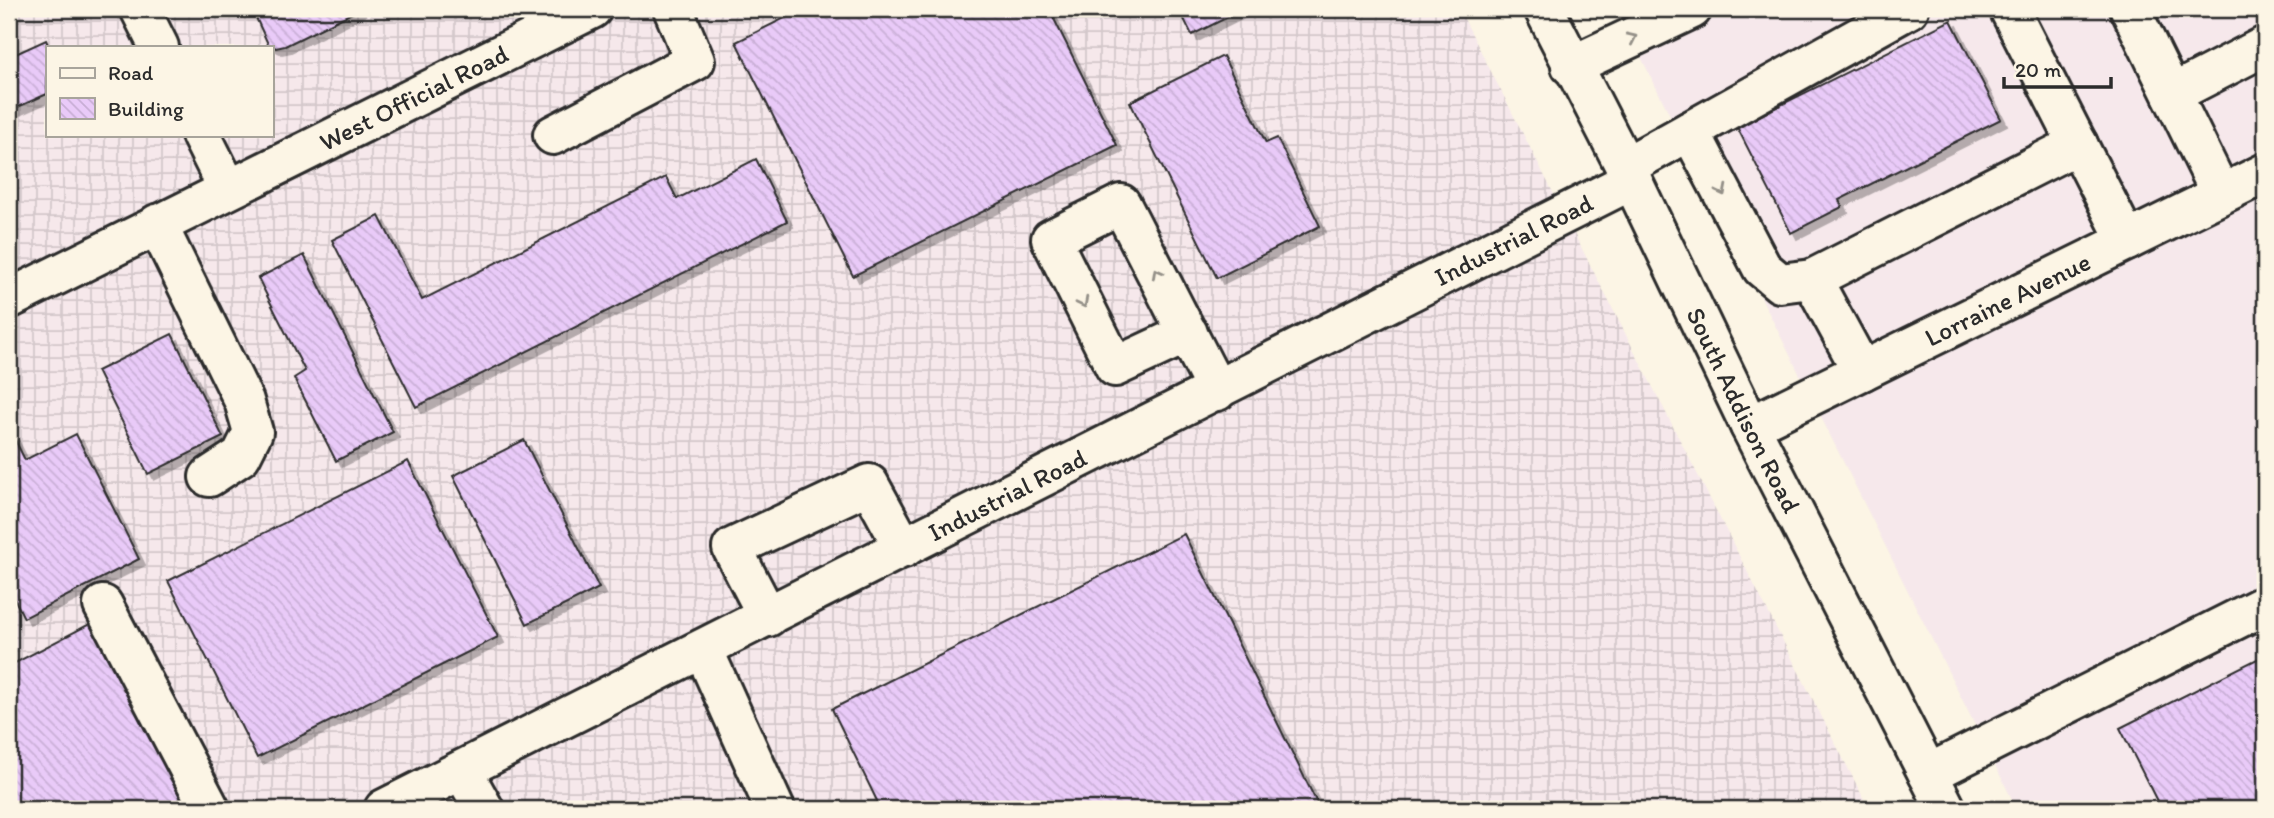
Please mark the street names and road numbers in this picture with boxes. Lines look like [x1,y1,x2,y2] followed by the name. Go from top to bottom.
[314,37,513,158] street label: West Official Road
[1429,186,1599,293] street label: Industrial Road
[1920,245,2096,354] street label: Lorraine Avenue
[1679,302,1808,519] street label: South Addison Road
[923,441,1093,548] street label: Industrial Road

